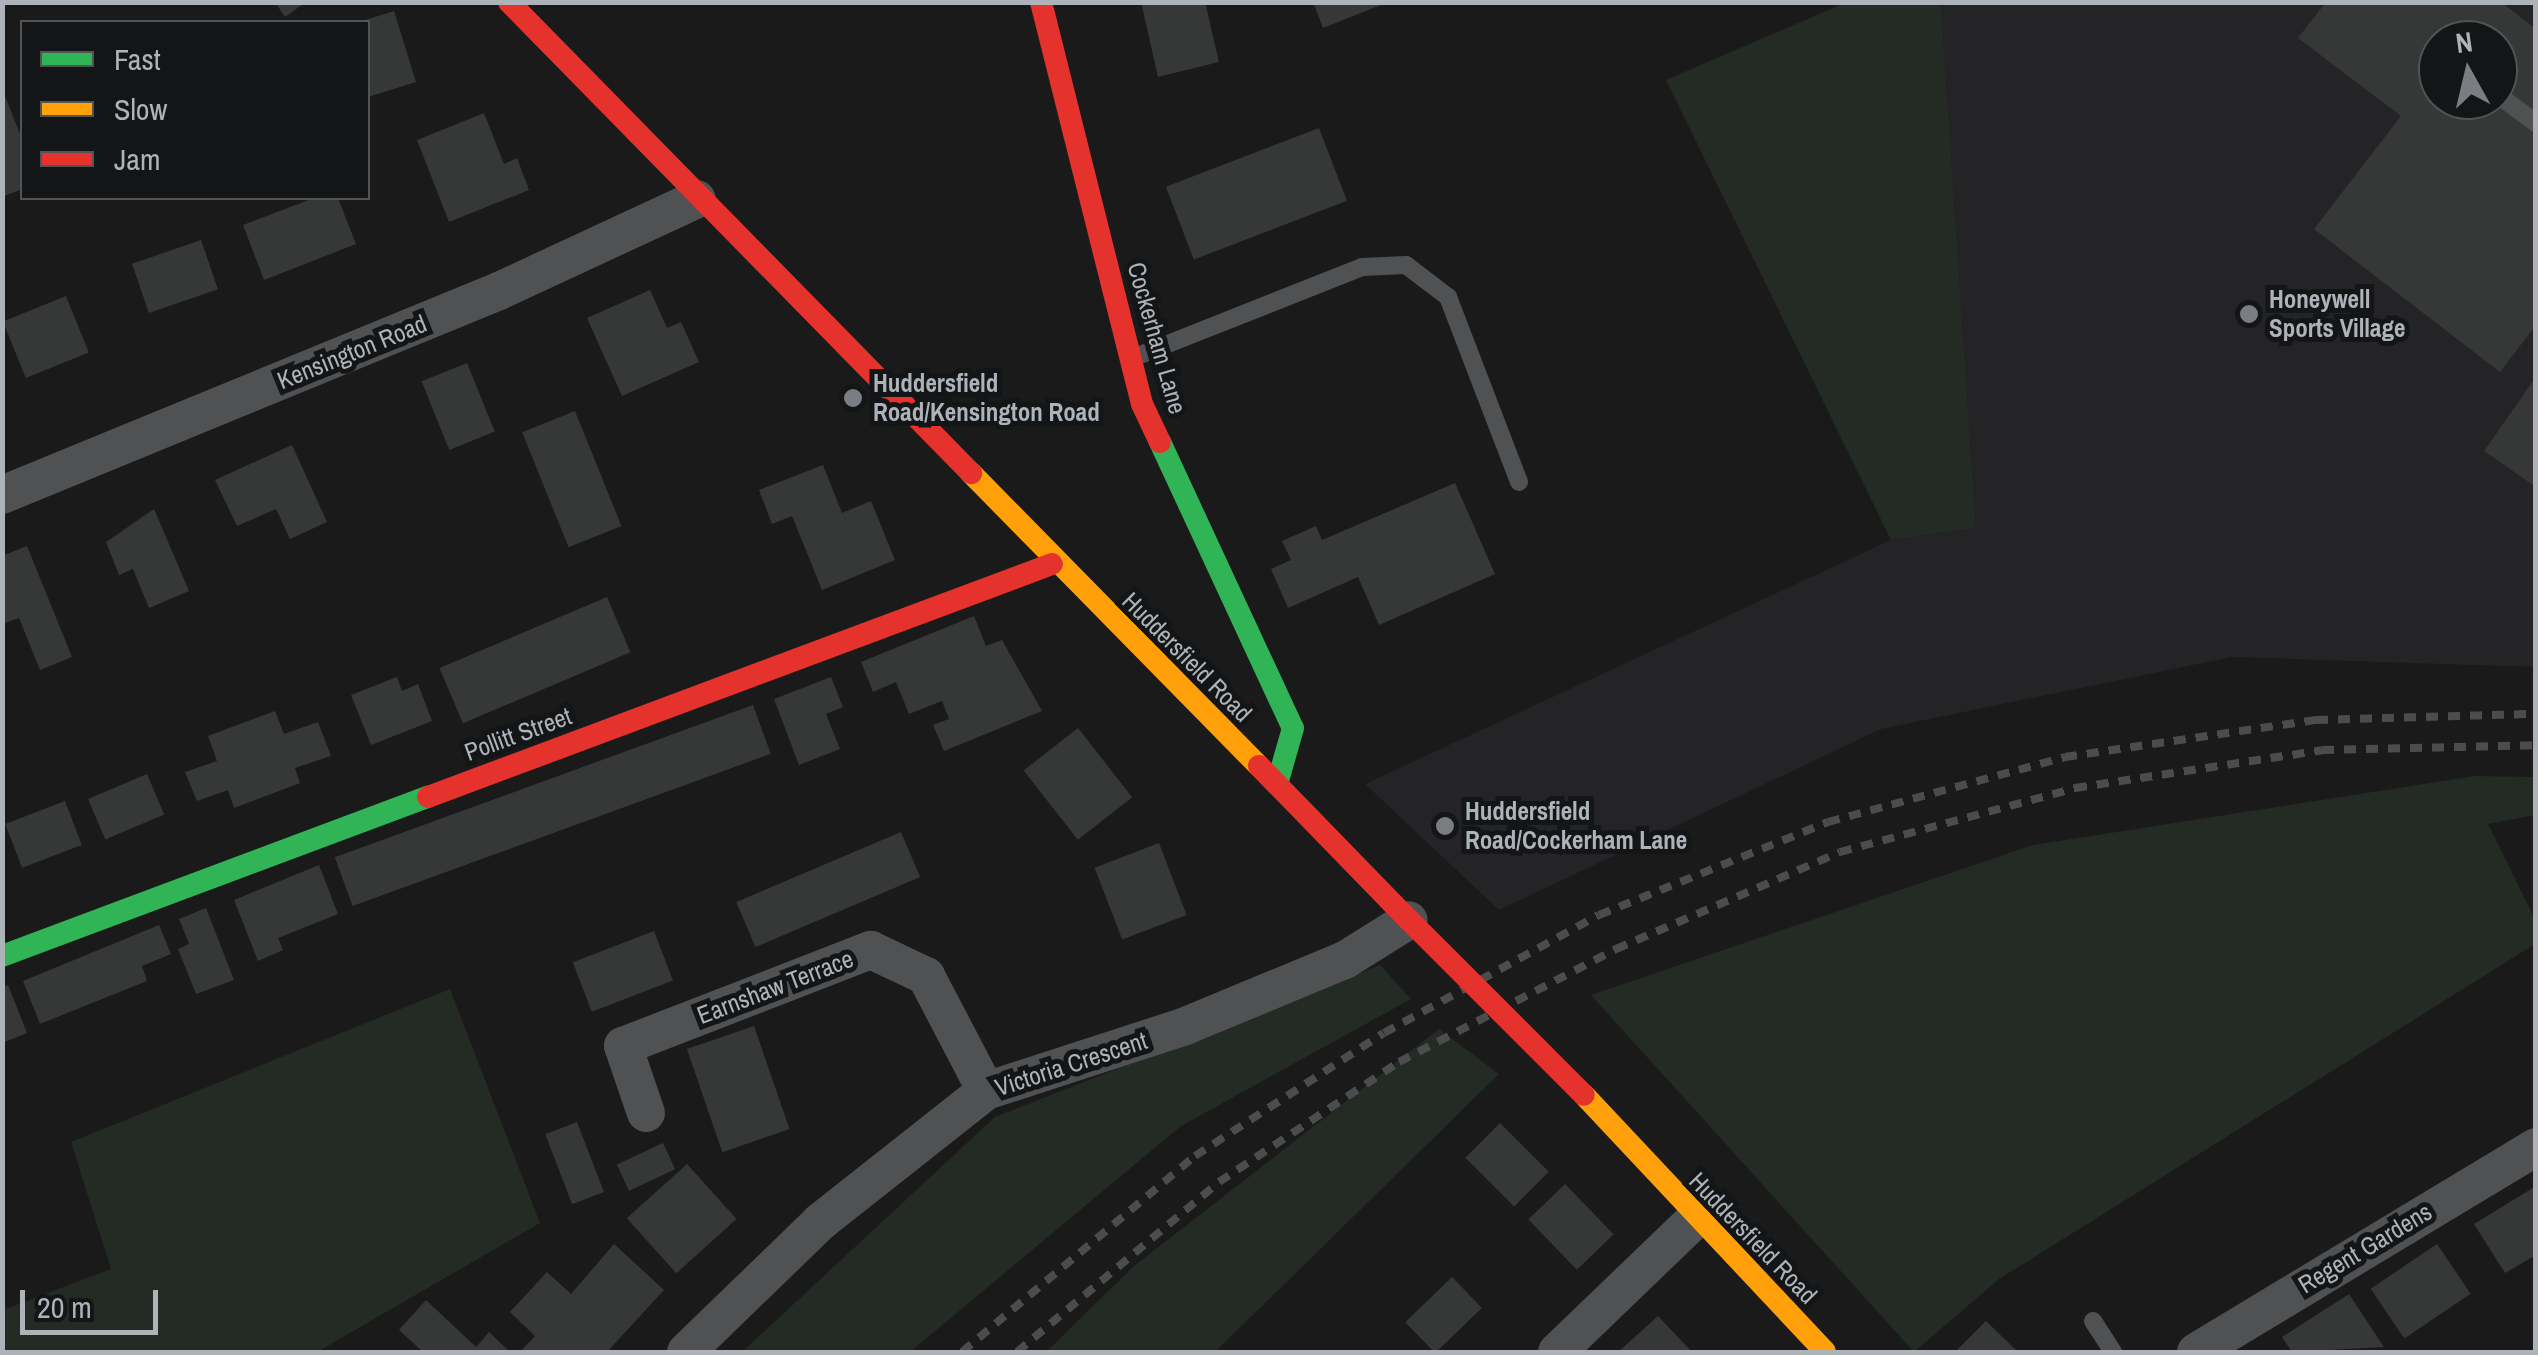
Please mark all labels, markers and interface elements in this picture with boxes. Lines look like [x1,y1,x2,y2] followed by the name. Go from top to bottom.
[20,20,370,200] legend
[2418,20,2518,120] north arrow
[2453,22,2475,62] text: N
[114,39,161,79] text: Fast
[114,89,167,129] text: Slow
[114,139,160,179] text: Jam
[1121,259,1193,417] street label: Cockerham Lane
[2269,285,2405,344] place label: Honeywell Sports Village
[2238,303,2260,325] marker: Honeywell Sports Village
[273,308,431,396] street label: Kensington Road
[873,369,1100,428] place label: Huddersfield Road/Kensington Road
[842,387,864,409] marker: Huddersfield Road/Kensington Road
[1116,586,1258,728] street label: Huddersfield Road
[460,701,576,767] street label: Pollitt Street
[1465,797,1687,856] place label: Huddersfield Road/Cockerham Lane
[1434,815,1456,837] marker: Huddersfield Road/Cockerham Lane
[693,943,857,1031] street label: Earnshaw Terrace
[991,1025,1151,1103] street label: Victoria Crescent
[1683,1166,1823,1310] street label: Huddersfield Road
[2293,1196,2437,1300] street label: Regent Gardens
[25,1270,162,1332] scale bar
[37,1287,92,1327] text: 20 m

